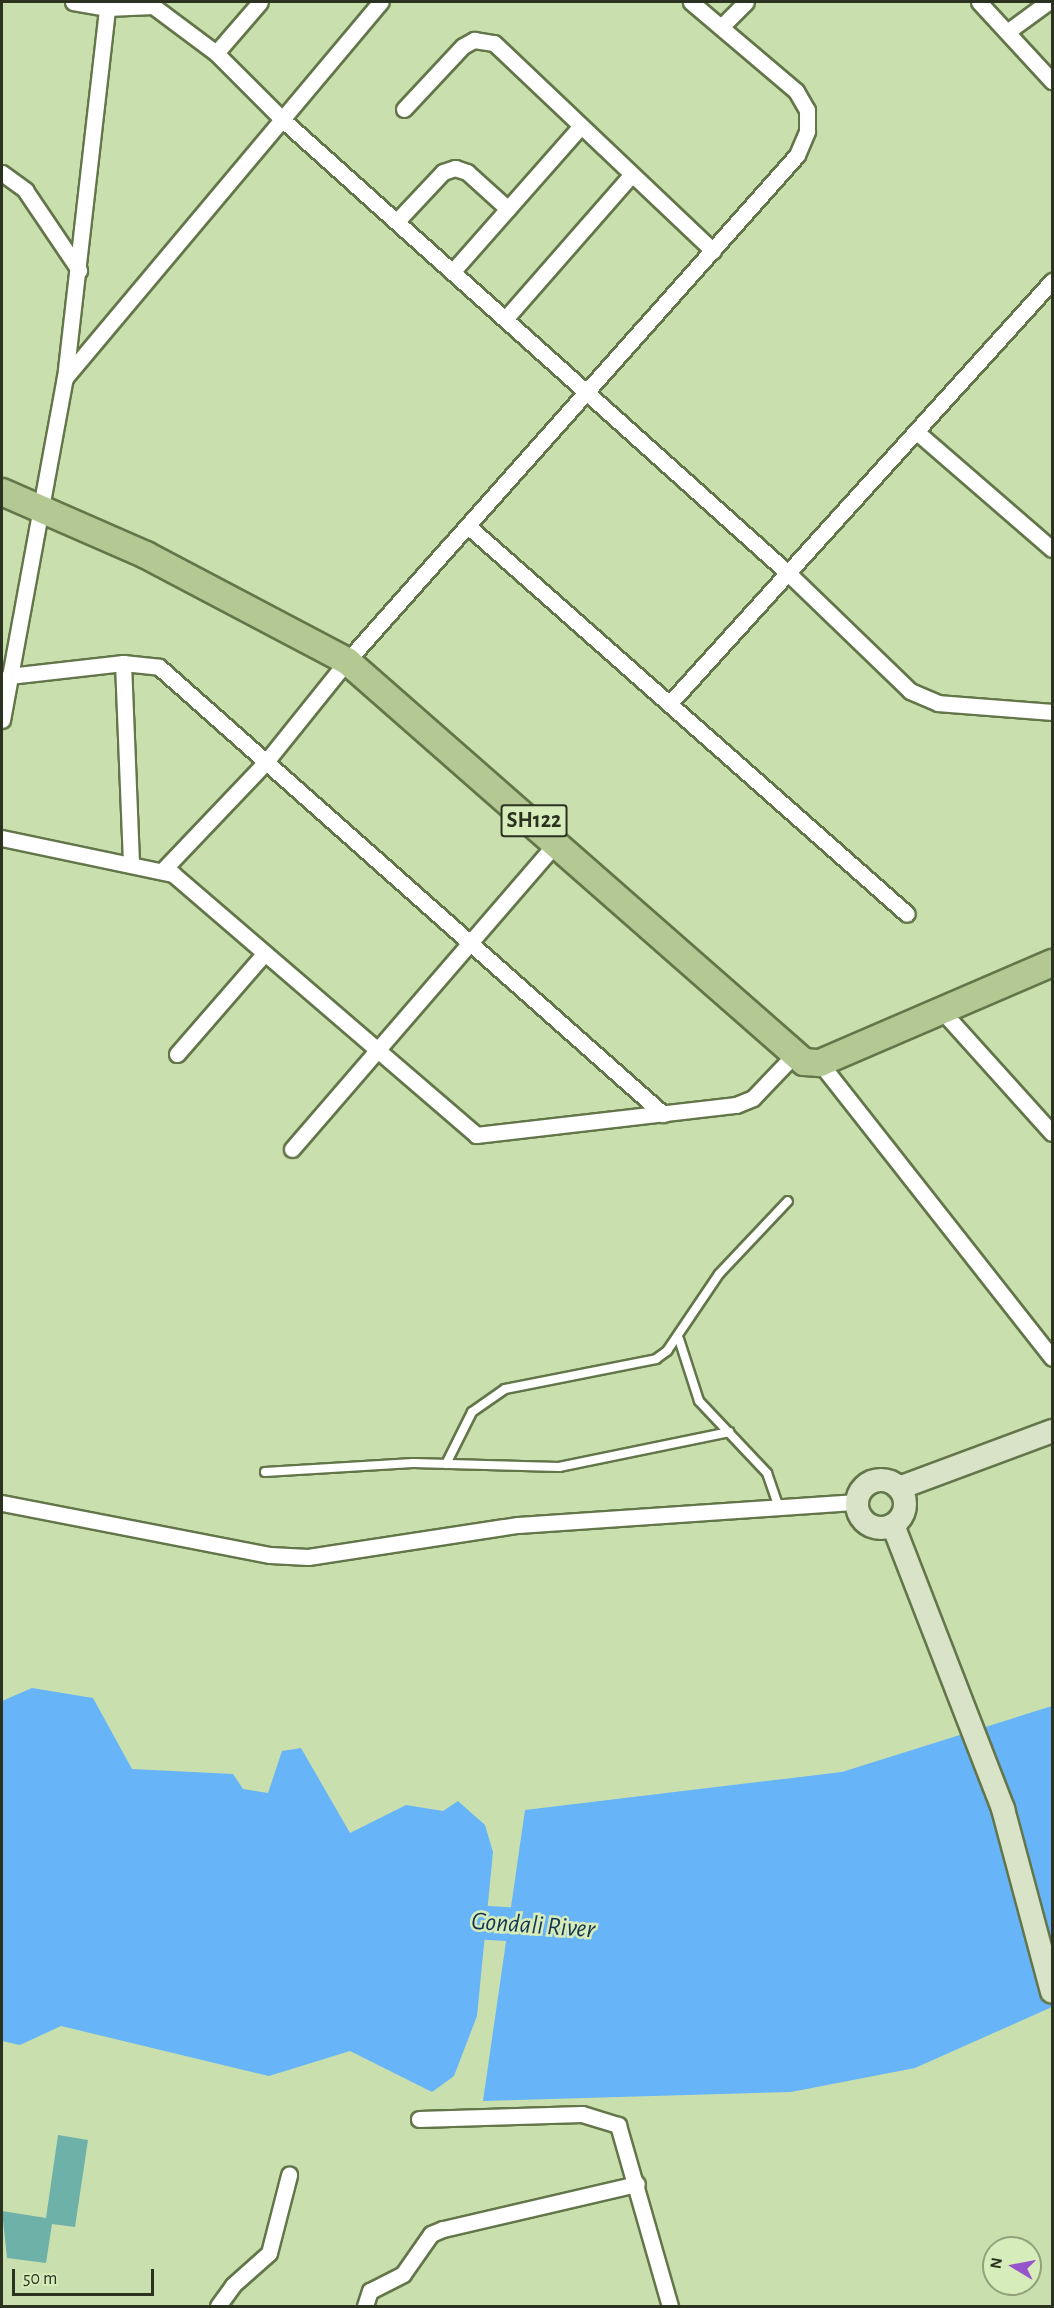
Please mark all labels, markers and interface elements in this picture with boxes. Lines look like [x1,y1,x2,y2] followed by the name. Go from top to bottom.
[500,802,568,840] road number: SH122
[470,1906,596,1946] water label: Gondali River
[982,2236,1042,2296] north arrow
[987,2256,1005,2270] text: N
[15,2257,158,2295] scale bar
[23,2270,57,2288] text: 50 m

